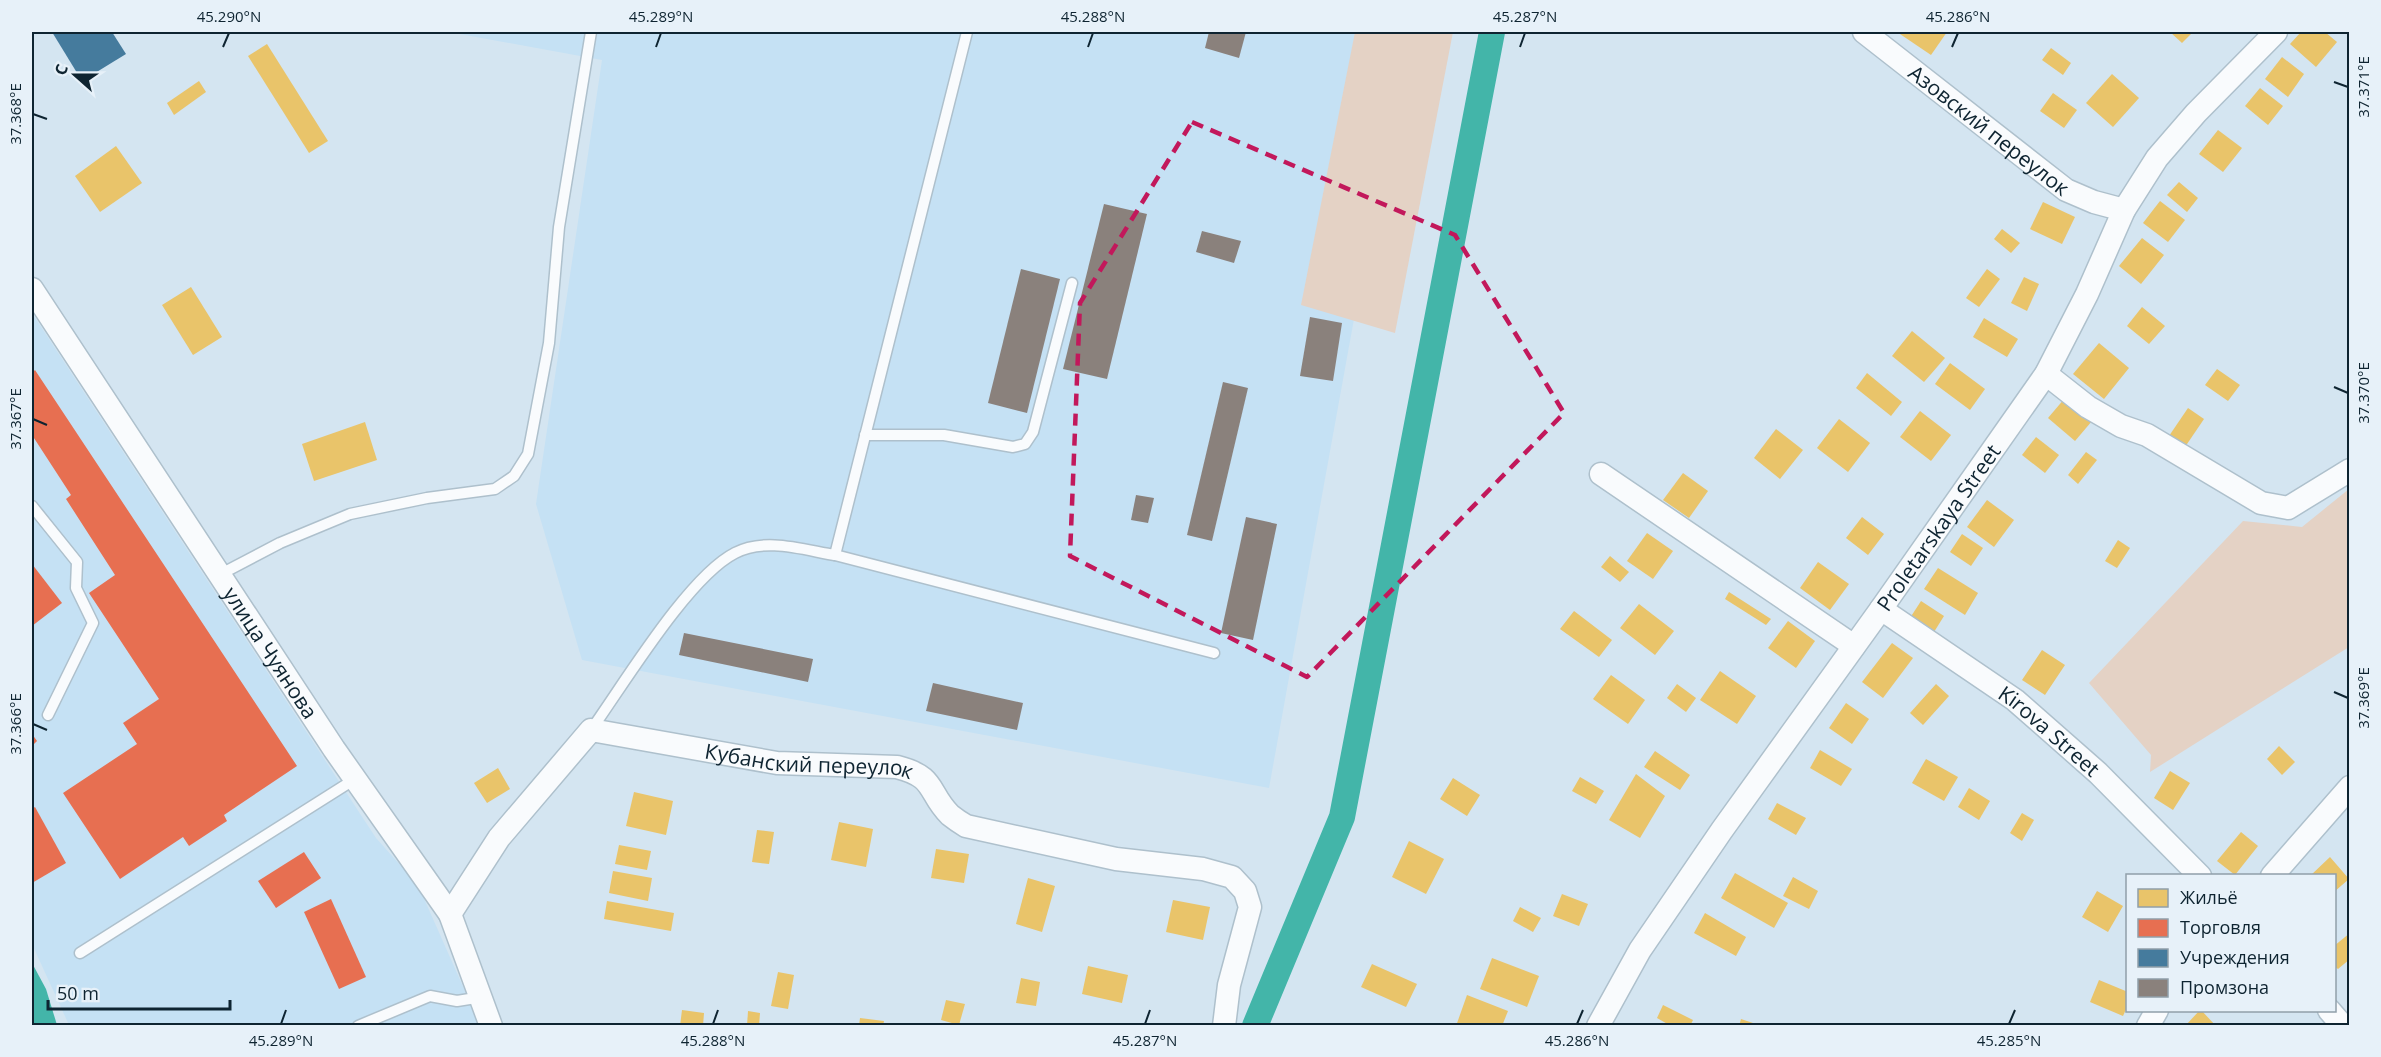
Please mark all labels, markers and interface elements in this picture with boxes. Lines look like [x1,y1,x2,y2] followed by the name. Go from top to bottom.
[197,6,261,26] text: 45.290°N
[629,6,693,26] text: 45.289°N
[1061,6,1125,26] text: 45.288°N
[1493,6,1557,26] text: 45.287°N
[1926,6,1990,26] text: 45.286°N
[45,45,105,105] north arrow
[2353,56,2373,118] text: 37.371°E
[1903,58,2075,202] street label: Азовский переулок
[49,61,73,78] text: С
[5,83,25,145] text: 37.368°E
[2353,362,2373,424] text: 37.370°E
[5,388,25,450] text: 37.367°E
[1870,438,2007,617] street label: Proletarskaya Street
[217,581,324,724] street label: улица Чуянова
[2353,667,2373,729] text: 37.369°E
[1993,679,2106,782] street label: Kirova Street
[5,693,25,755] text: 37.366°E
[703,736,918,785] street label: Кубанский переулок
[2126,874,2336,1012] legend
[2180,885,2238,909] text: Жильё
[2180,915,2261,939] text: Торговля
[2180,945,2290,969] text: Учреждения
[48,973,230,1011] scale bar
[2180,975,2269,999] text: Промзона
[57,981,99,1005] text: 50 m
[249,1030,313,1050] text: 45.289°N
[681,1030,745,1050] text: 45.288°N
[1113,1030,1177,1050] text: 45.287°N
[1545,1030,1609,1050] text: 45.286°N
[1977,1030,2041,1050] text: 45.285°N

